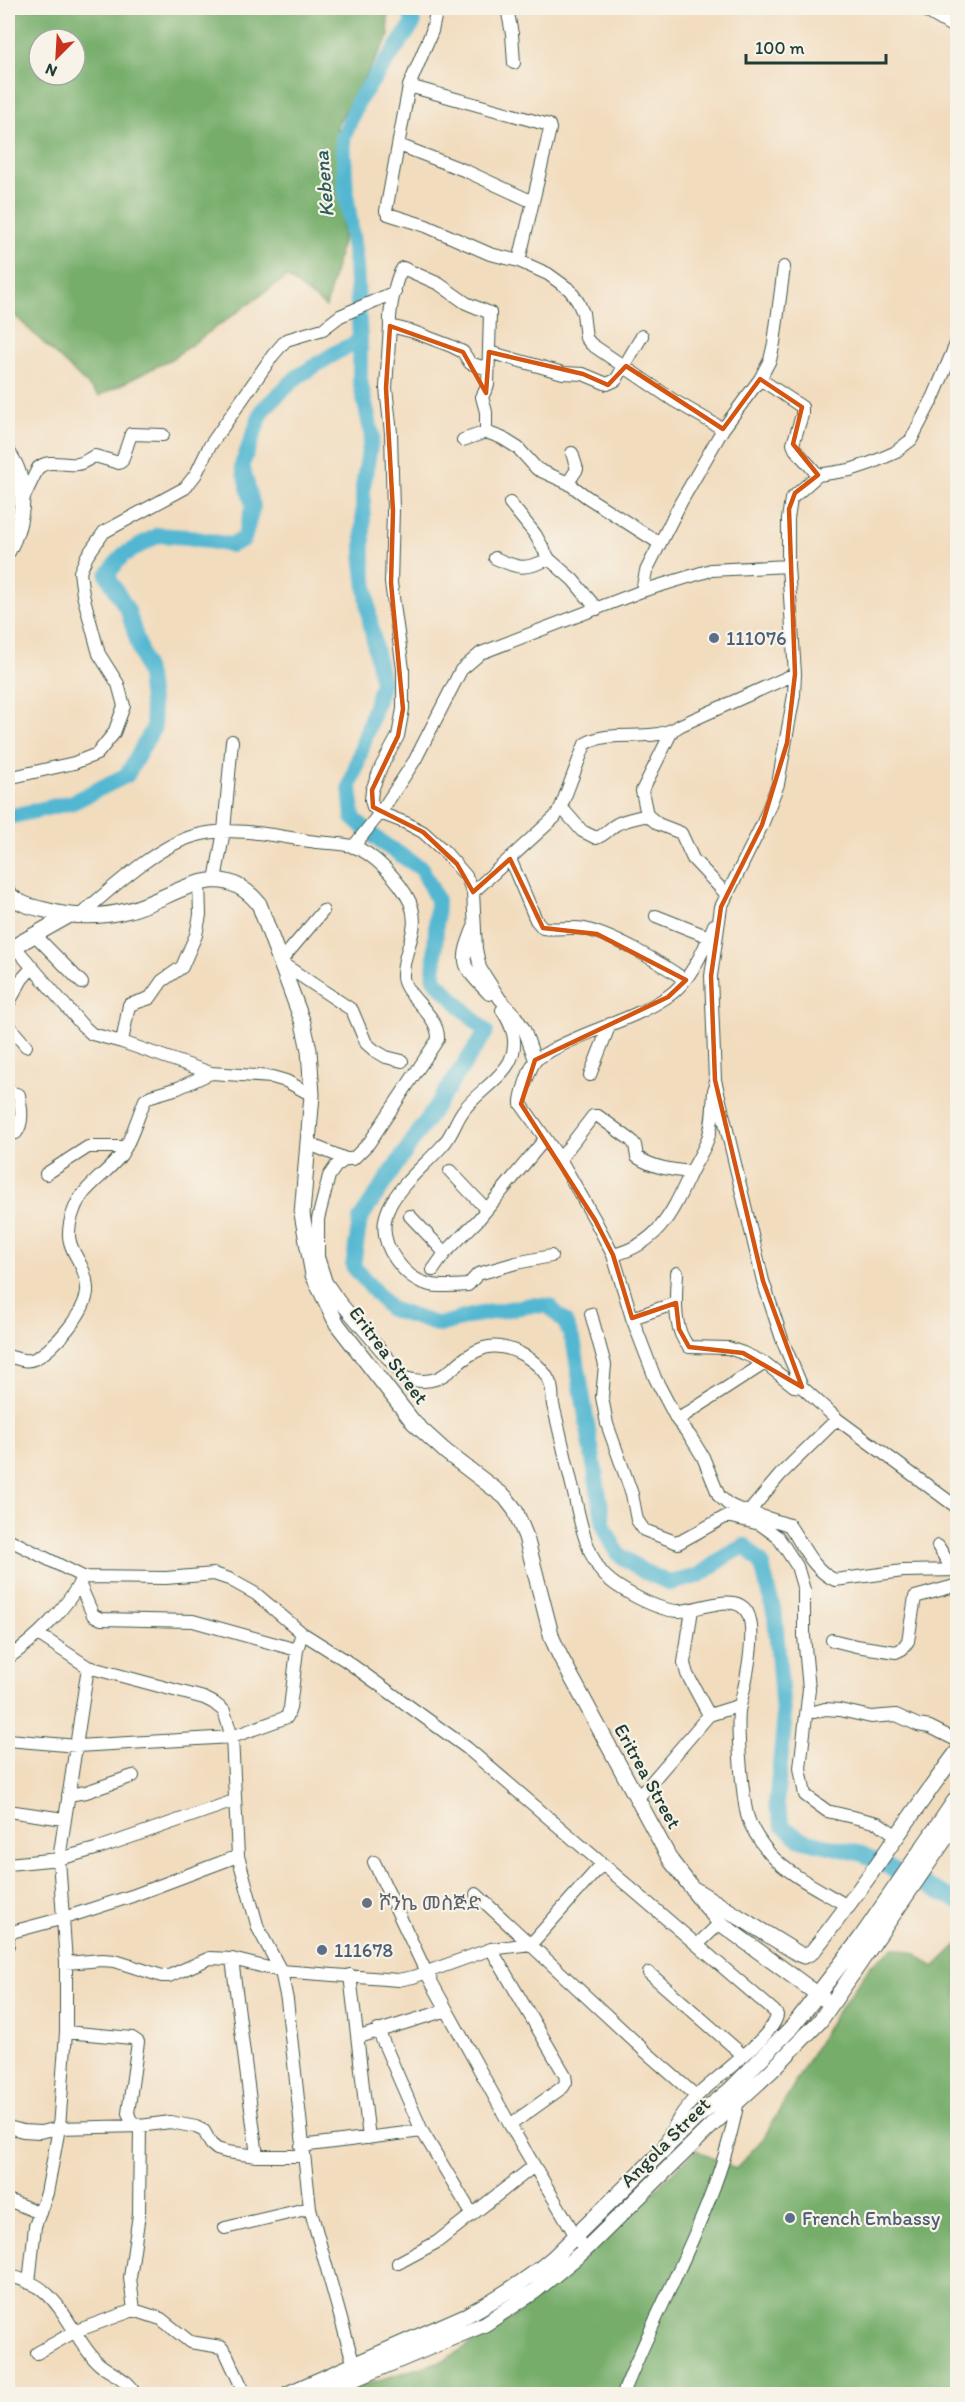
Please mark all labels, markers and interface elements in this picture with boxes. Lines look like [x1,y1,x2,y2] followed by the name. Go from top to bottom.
[27,27,87,87] north arrow
[746,27,886,65] scale bar
[755,37,805,59] text: 100 m
[42,59,60,81] text: N
[308,150,339,218] water label: Kebena
[726,626,787,650] place label: 111076
[707,631,721,645] marker: 111076
[344,1301,434,1409] street label: Eritrea Street
[609,1719,687,1833] street label: Eritrea Street
[379,1891,481,1915] place label: ሾንኬ መስጅድ
[360,1896,374,1910] marker: ሾንኬ መስጅድ
[334,1938,393,1962] place label: 111678
[315,1943,329,1957] marker: 111678
[615,2092,715,2192] street label: Angola Street
[802,2206,941,2230] place label: French Embassy
[783,2211,797,2225] marker: French Embassy

